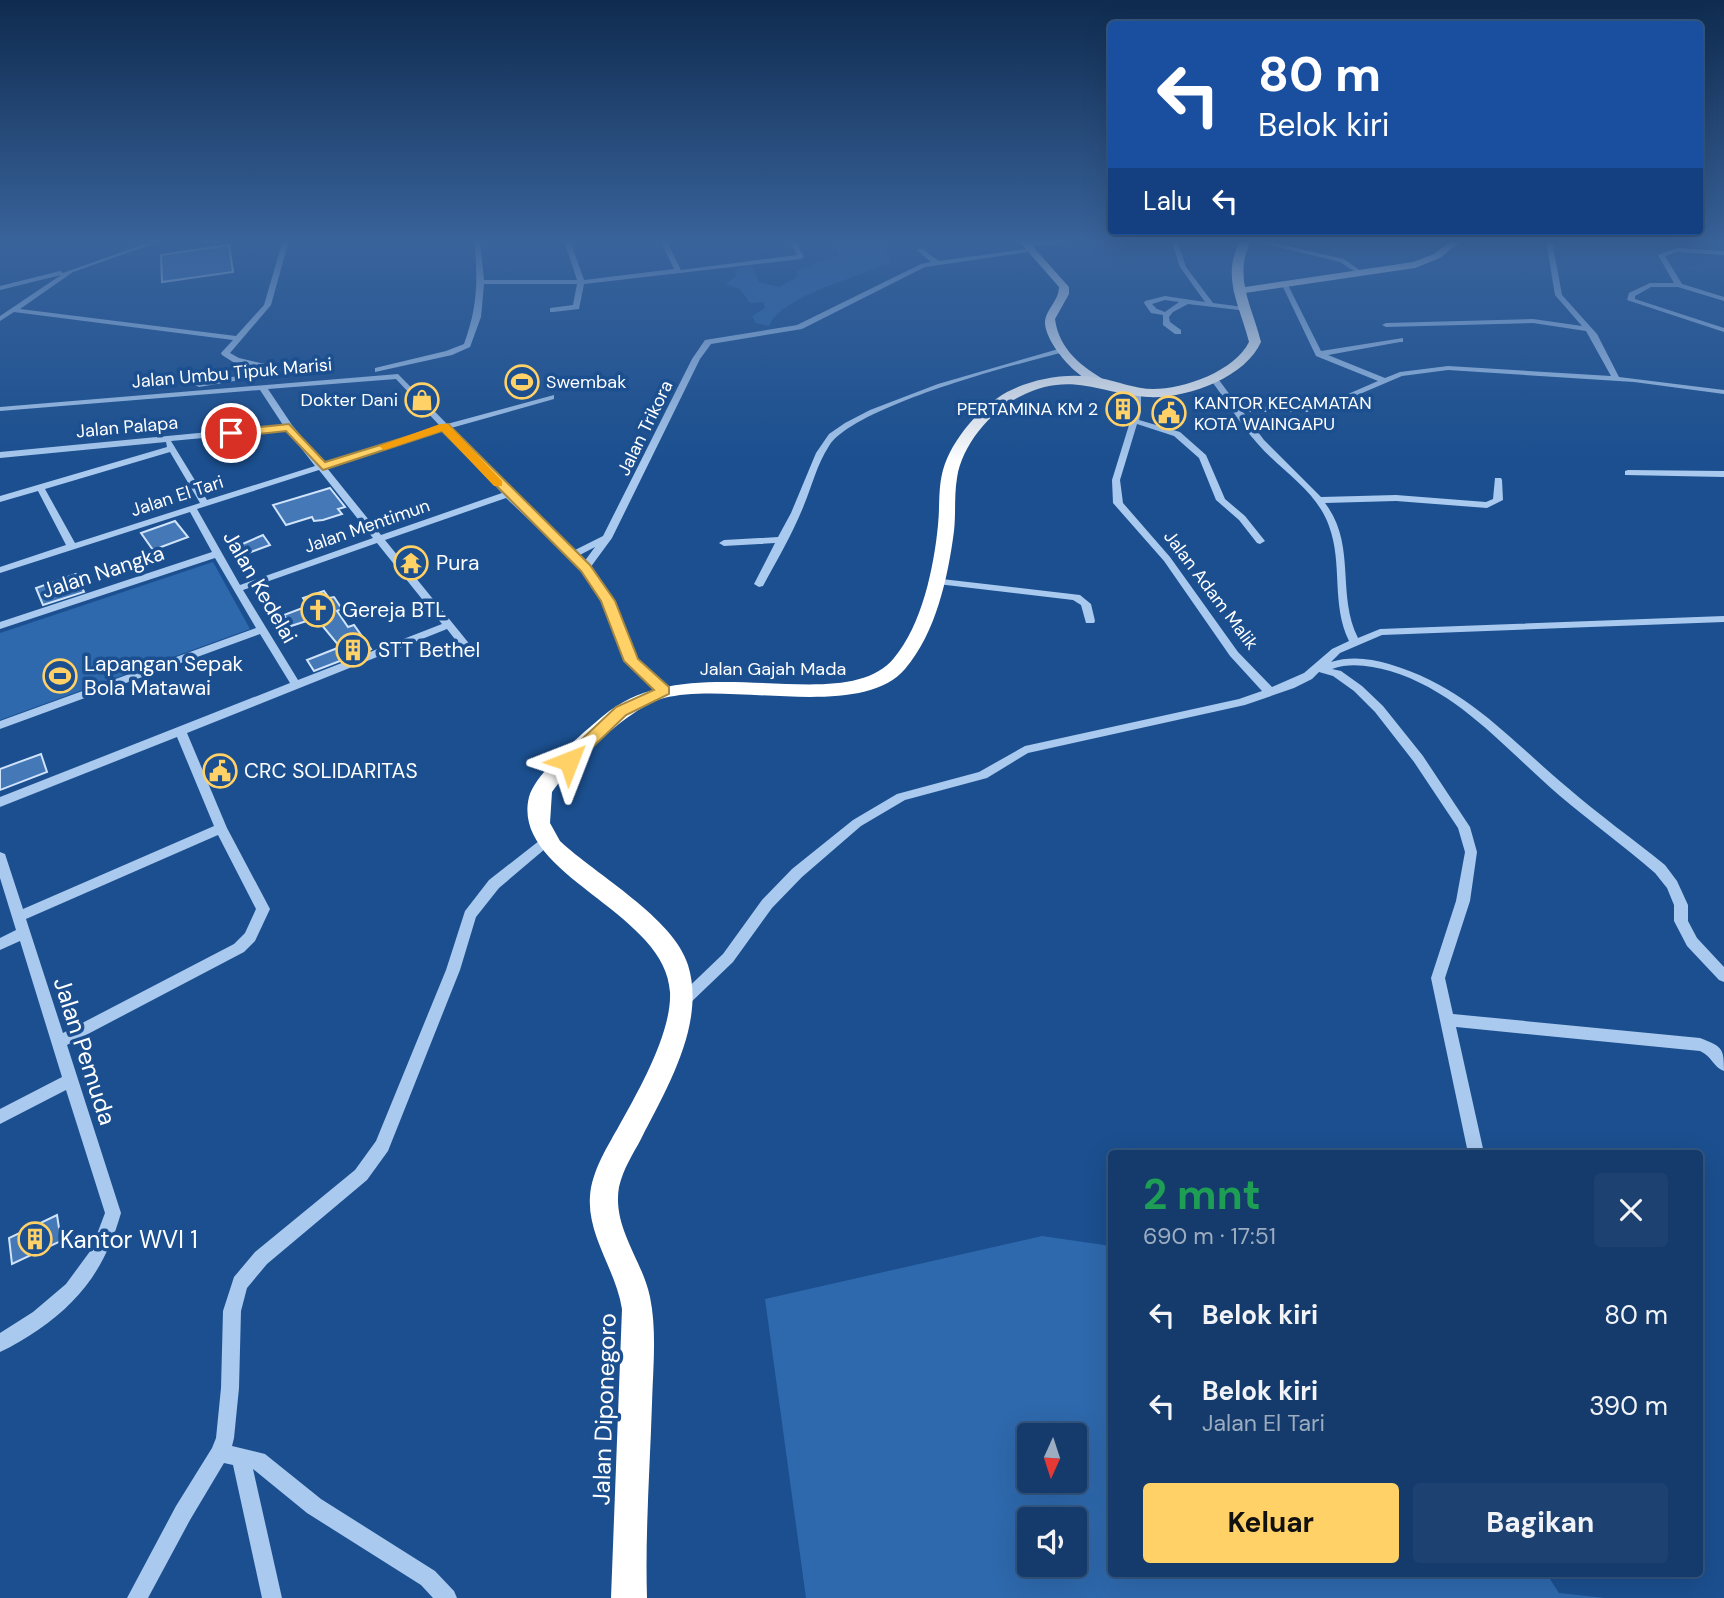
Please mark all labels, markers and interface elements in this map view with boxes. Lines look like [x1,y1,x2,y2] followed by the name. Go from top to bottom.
[1258,42,1381,106] text: 80 m
[1143,49,1234,140] icon: left
[1258,104,1390,146] text: Belok kiri
[1206,182,1244,220] icon: left
[1143,184,1192,218] text: Lalu
[131,352,333,394] street label: Jalan Umbu Tipuk Marisi
[503,363,541,401] sports icon: Swembak
[546,370,626,394] place label: Swembak
[612,376,678,480] street label: Jalan Trikora
[403,381,441,419] shop icon: Dokter Dani
[301,388,398,412] place label: Dokter Dani
[1104,390,1142,428] building icon: PERTAMINA KM 2
[1194,391,1372,436] place label: KANTOR KECAMATAN KOTA WAINGAPU
[1150,394,1188,432] public building icon: KANTOR KECAMATAN KOTA WAINGAPU
[957,397,1098,421] place label: PERTAMINA KM 2
[201,403,261,463] pin
[75,411,179,443] street label: Jalan Palapa
[212,414,250,452] icon: arrive
[128,470,226,522] street label: Jalan El Tari
[301,493,433,559] street label: Jalan Mentimun
[1158,525,1264,655] street label: Jalan Adam Malik
[217,526,303,648] street label: Jalan Kedelai
[38,539,168,605] street label: Jalan Nangka
[392,544,430,582] temple icon: Pura
[436,549,479,577] place label: Pura
[299,591,337,629] church icon: Gereja BTL
[342,596,446,624] place label: Gereja BTL
[334,631,372,669] building icon: STT Bethel
[378,636,480,664] place label: STT Bethel
[84,650,244,702] place label: Lapangan Sepak Bola Matawai
[41,657,79,695] sports icon: Lapangan Sepak Bola Matawai
[700,657,846,681] street label: Jalan Gajah Mada
[532,724,606,798] position arrow
[201,752,239,790] public building icon: CRC SOLIDARITAS
[244,757,418,785] place label: CRC SOLIDARITAS
[47,973,123,1129] street label: Jalan Pemuda
[1143,1167,1261,1222] text: 2 mnt
[1594,1173,1668,1247] button: close
[16,1220,54,1258] building icon: Kantor WVI 1
[1143,1221,1276,1251] text: 690 m · 17:51
[60,1224,198,1255] place label: Kantor WVI 1
[1143,1296,1181,1334] icon: left
[1202,1298,1318,1332] text: Belok kiri
[1604,1298,1668,1332] text: 80 m
[585,1312,623,1506] street label: Jalan Diponegoro
[1202,1374,1318,1408] text: Belok kiri
[1143,1387,1181,1425] icon: left
[1589,1389,1668,1423] text: 390 m
[1202,1408,1325,1438] text: Jalan El Tari
[1017,1423,1087,1493] north arrow
[1017,1423,1087,1577] map controls
[1143,1483,1399,1563] button: Keluar
[1413,1483,1668,1563] button: Bagikan
[1017,1507,1087,1577] button: sound

